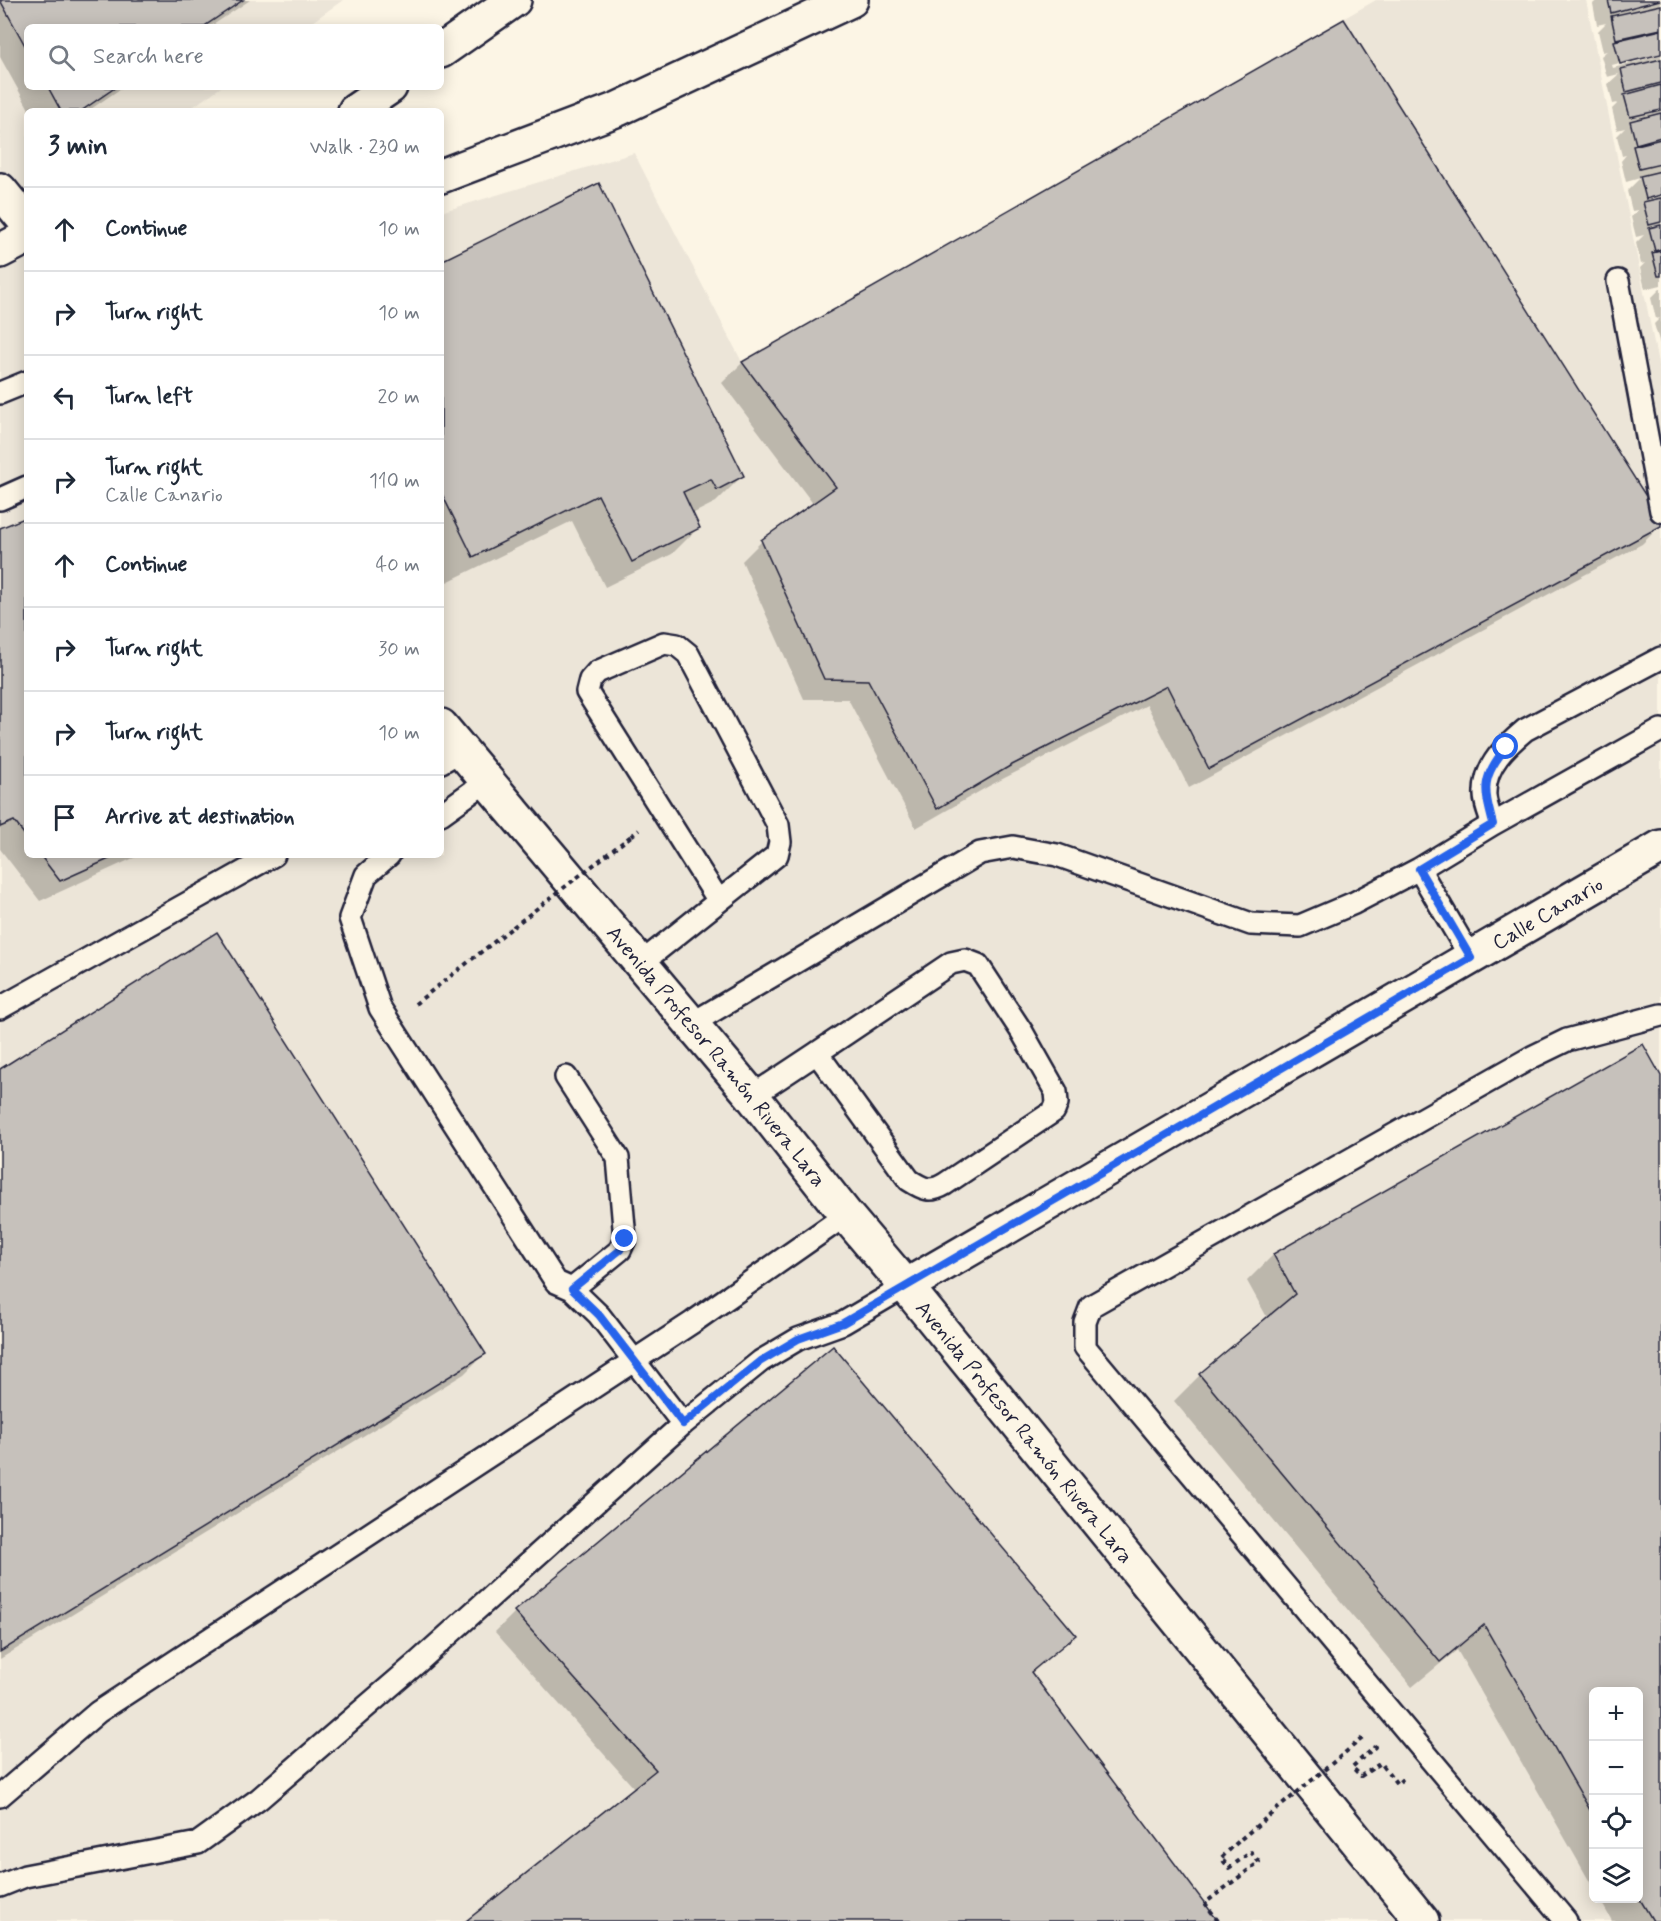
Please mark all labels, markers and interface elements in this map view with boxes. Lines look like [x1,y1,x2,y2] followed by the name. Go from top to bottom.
[24,24,444,90] search box
[45,41,78,74] icon: search
[93,43,204,71] text: Search here
[48,130,108,164] text: 3 min
[310,134,420,161] text: Walk · 230 m
[48,213,81,246] icon: ahead
[105,215,187,243] text: Continue
[378,216,420,243] text: 10 m
[48,297,81,330] icon: right
[105,299,203,327] text: Turn right
[378,300,420,327] text: 10 m
[48,381,81,414] icon: left
[105,383,193,411] text: Turn left
[377,384,420,411] text: 20 m
[105,454,203,482] text: Turn right
[48,465,81,498] icon: right
[369,468,420,495] text: 110 m
[105,482,223,509] text: Calle Canario
[48,549,81,582] icon: ahead
[105,551,187,579] text: Continue
[376,552,420,579] text: 40 m
[48,633,81,666] icon: right
[105,635,203,663] text: Turn right
[378,636,420,663] text: 30 m
[48,717,81,750] icon: right
[105,719,203,747] text: Turn right
[378,720,420,747] text: 10 m
[1492,733,1518,759] route start
[48,801,81,834] icon: arrive
[105,803,295,831] text: Arrive at destination
[1487,871,1608,957] street label: Calle Canario
[600,920,832,1193] street label: Avenida Profesor Ramón Rivera Lara
[611,1225,637,1251] route end
[909,1295,1139,1570] street label: Avenida Profesor Ramón Rivera Lara
[1589,1687,1643,1903] map controls
[1589,1687,1643,1741] button: +
[1589,1741,1643,1795] button: −
[1589,1795,1643,1849] button: locate
[1589,1849,1643,1903] button: layers

